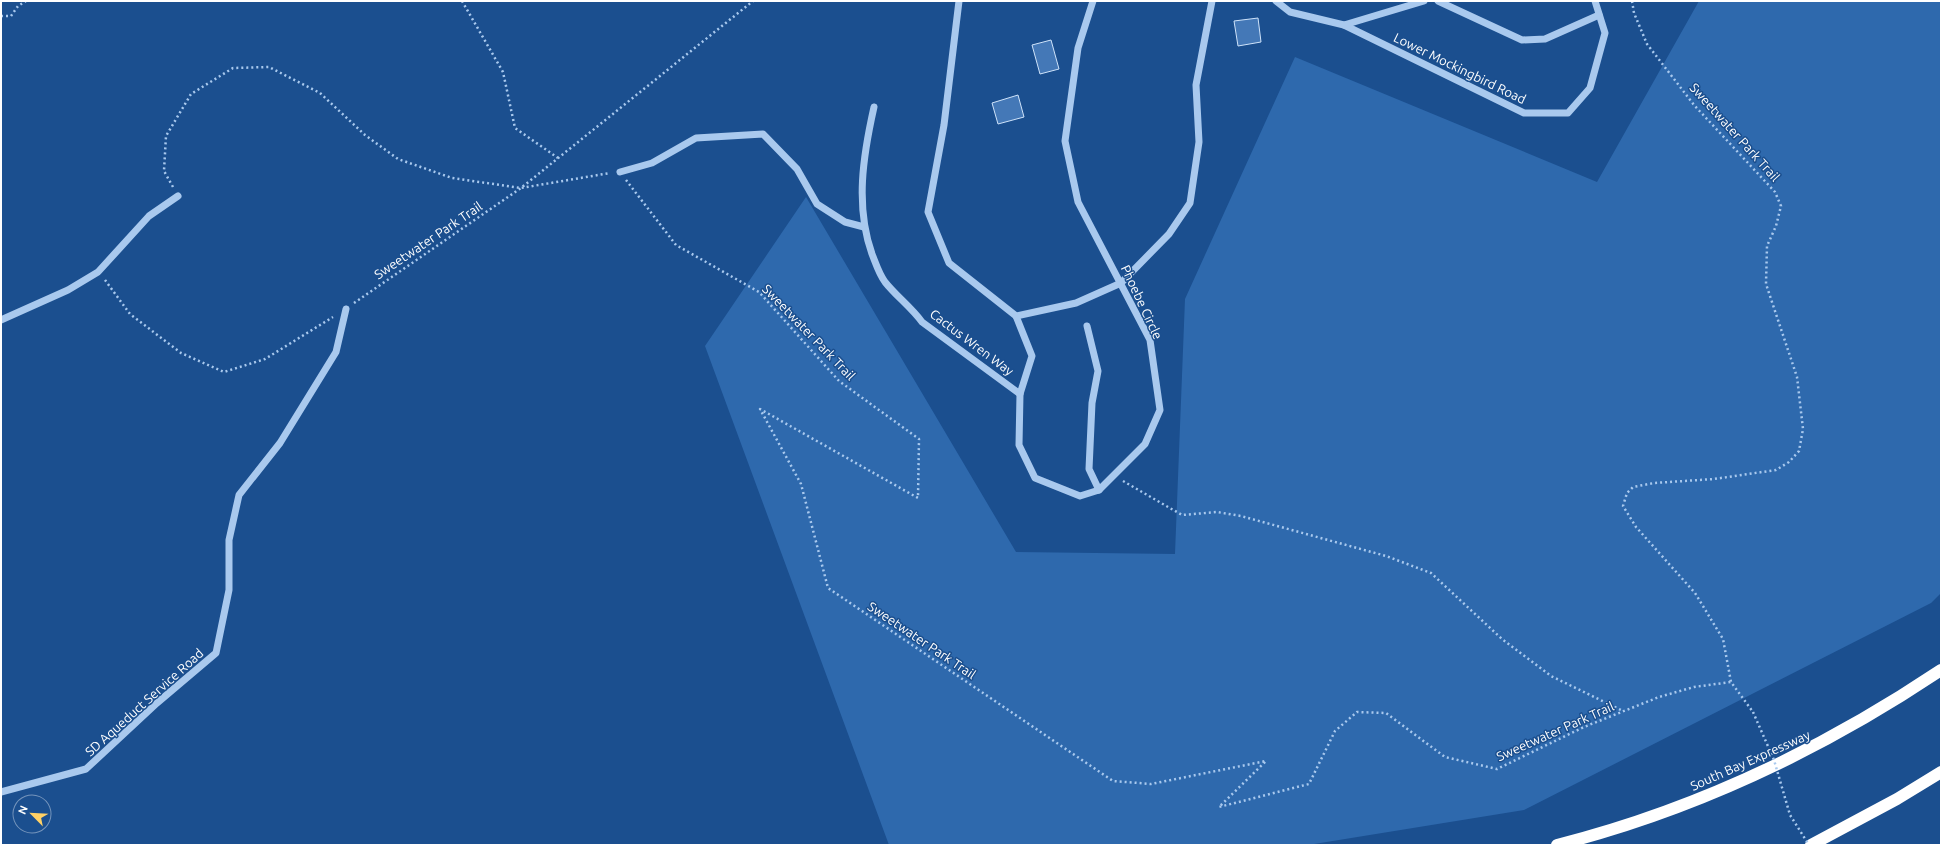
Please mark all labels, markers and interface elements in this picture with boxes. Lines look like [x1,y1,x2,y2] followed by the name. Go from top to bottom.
[1392,30,1528,106] street label: Lower Mockingbird Road
[1687,80,1783,184] street label: Sweetwater Park Trail
[371,198,485,281] street label: Sweetwater Park Trail
[1119,263,1165,341] street label: Phoebe Circle
[760,281,859,383] street label: Sweetwater Park Trail
[927,306,1017,378] street label: Cactus Wren Way
[865,599,979,682] street label: Sweetwater Park Trail
[82,645,206,759] street label: SD Aqueduct Service Road
[1494,699,1616,763] street label: Sweetwater Park Trail
[1688,727,1812,793] street label: South Bay Expressway
[12,794,52,834] north arrow
[16,804,30,816] text: N

